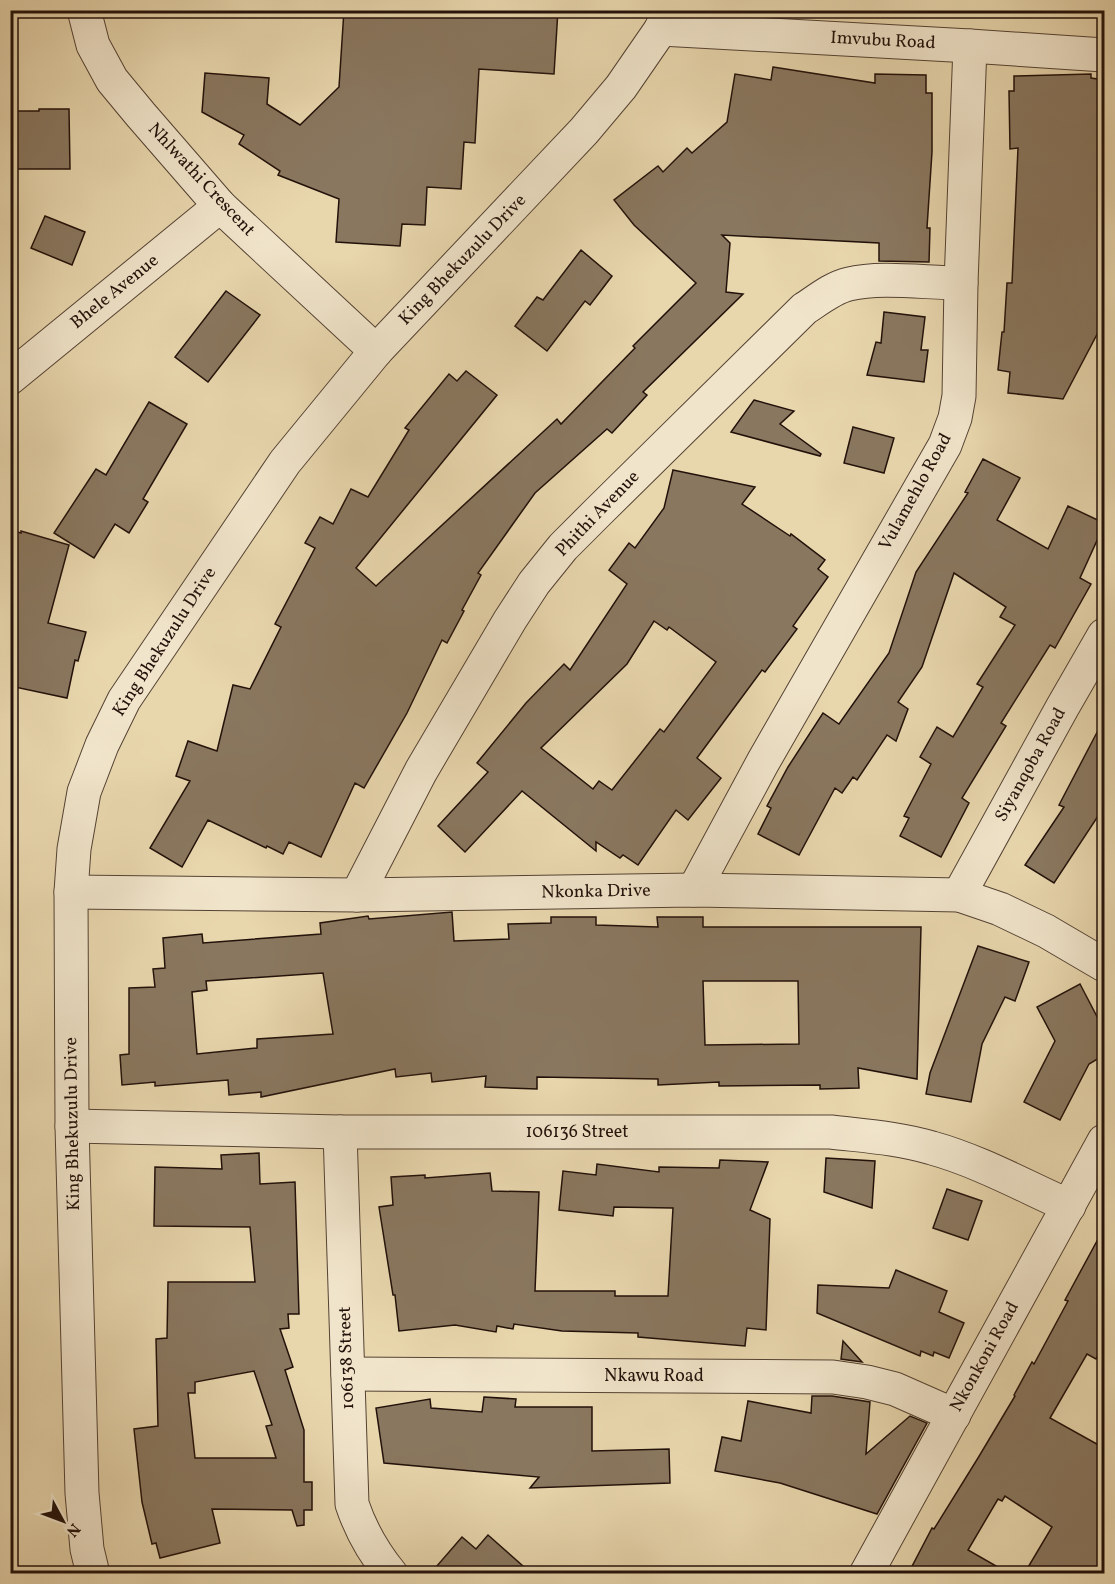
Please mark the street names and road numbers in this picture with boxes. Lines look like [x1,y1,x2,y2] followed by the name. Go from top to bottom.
[830,26,936,56] street label: Imvubu Road
[142,118,260,242] street label: Nhlwathi Crescent
[394,189,532,331] street label: King Bhekuzulu Drive
[66,249,164,335] street label: Bhele Avenue
[873,429,959,555] street label: Vulamehlo Road
[550,465,646,563] street label: Phithi Avenue
[107,562,223,722] street label: King Bhekuzulu Drive
[989,703,1073,827] street label: Siyanqoba Road
[541,879,651,905] street label: Nkonka Drive
[59,1037,87,1211] street label: King Bhekuzulu Drive
[525,1120,629,1145] street label: 106136 Street
[944,1297,1026,1417] street label: Nkonkoni Road
[333,1306,361,1410] street label: 106138 Street
[604,1364,704,1389] street label: Nkawu Road

